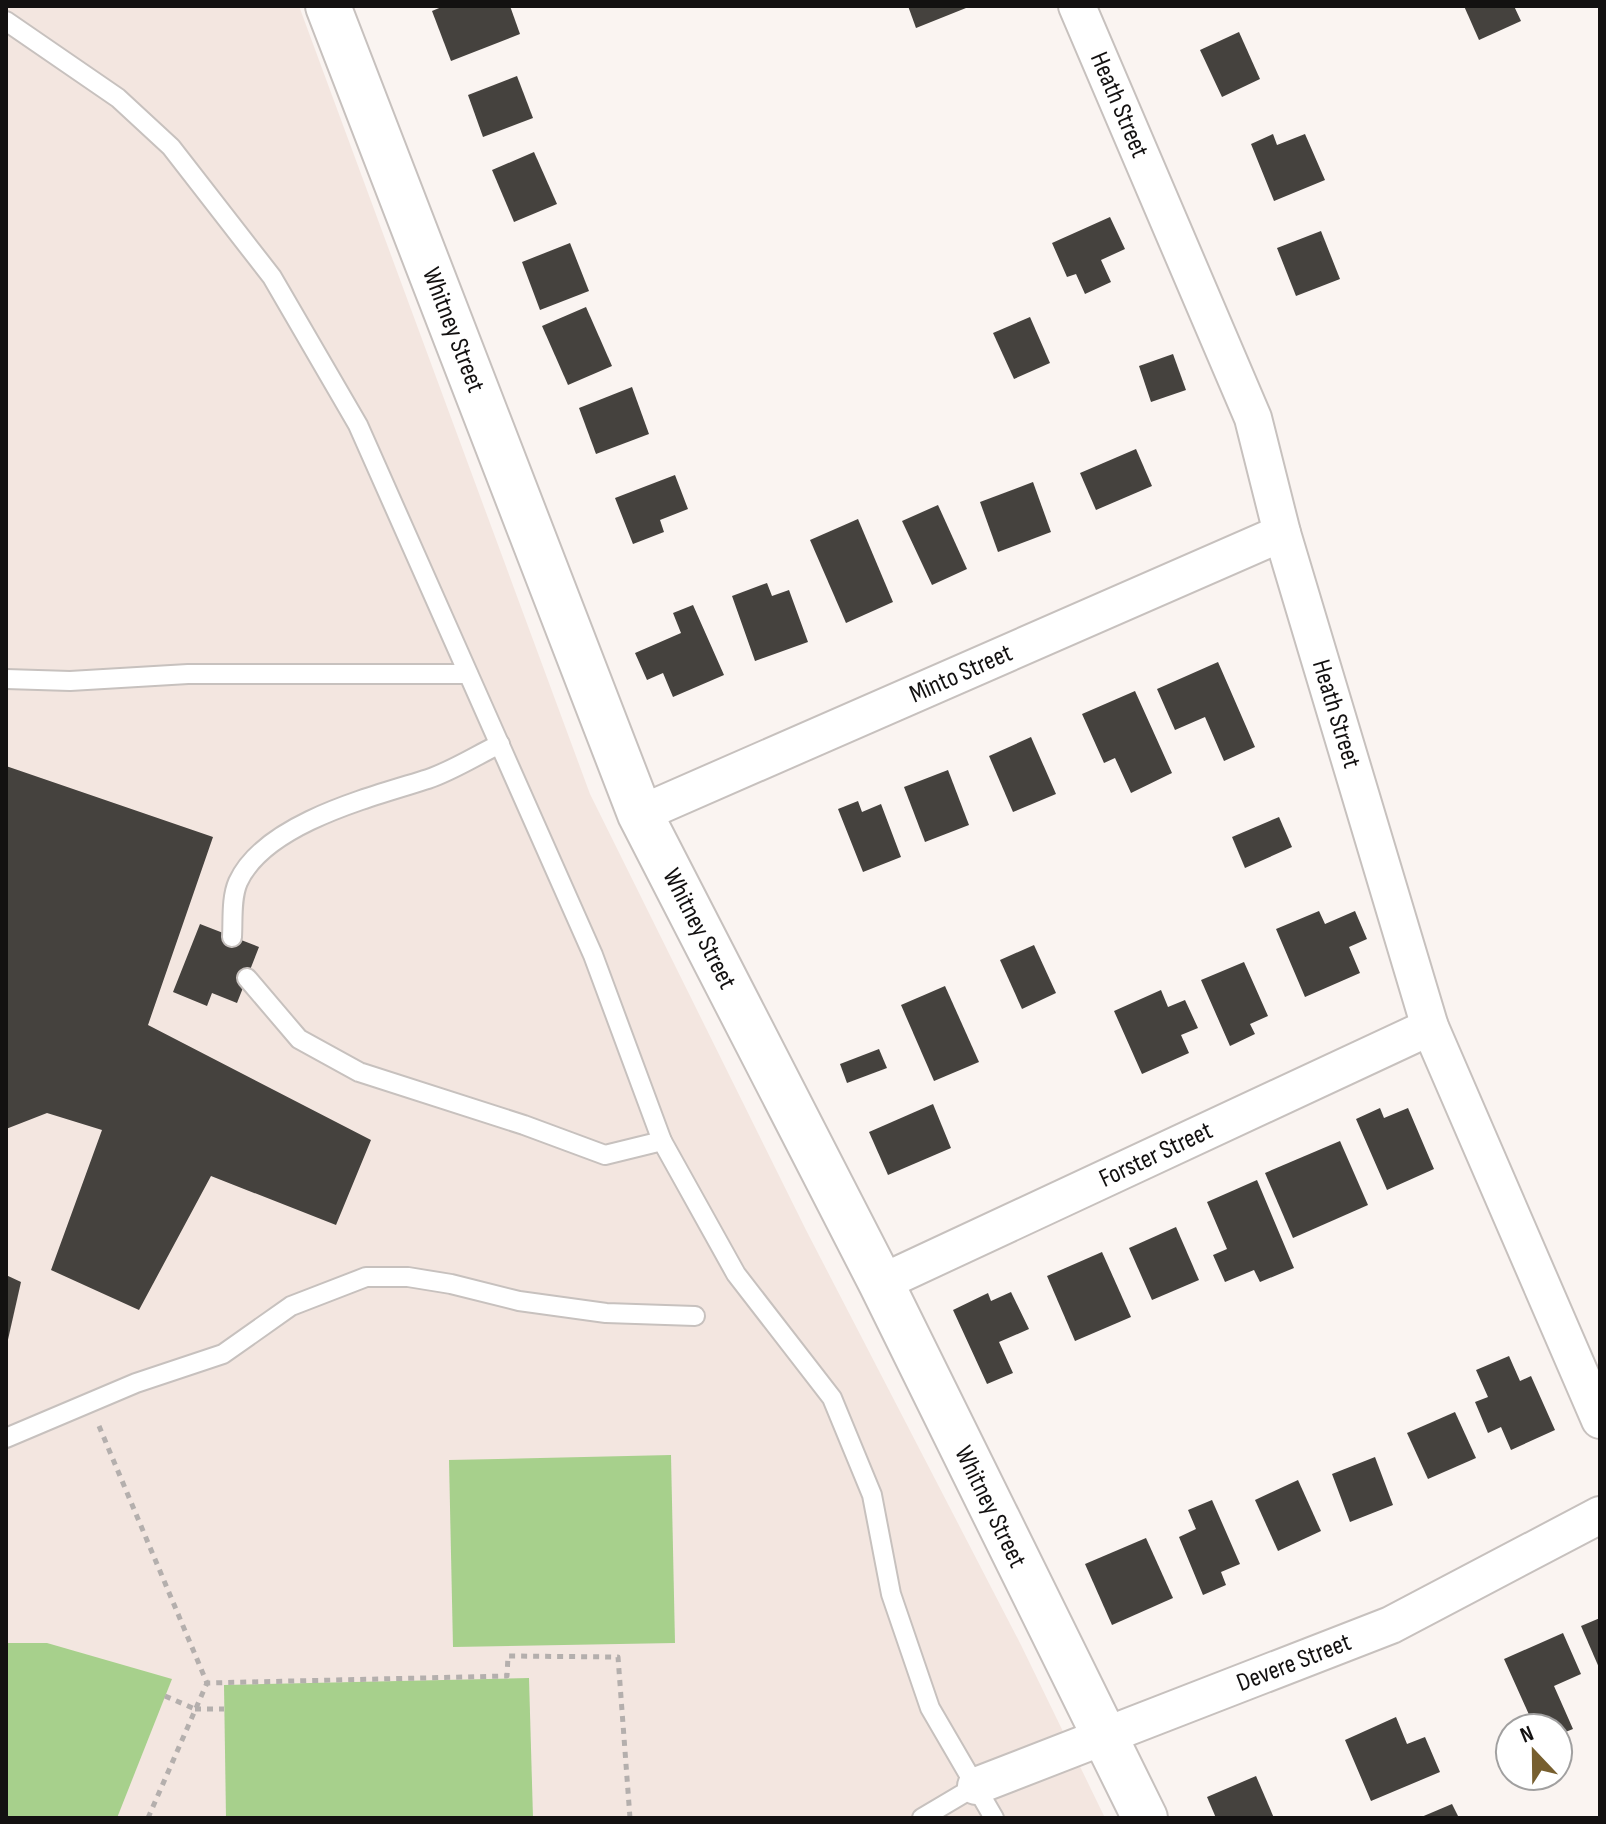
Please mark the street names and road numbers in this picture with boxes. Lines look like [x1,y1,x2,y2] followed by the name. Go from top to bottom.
[1083,48,1155,163] street label: Heath Street
[415,263,491,397] street label: Whitney Street
[905,638,1017,710] street label: Minto Street
[1305,656,1367,772] street label: Heath Street
[655,863,743,995] street label: Whitney Street
[1094,1115,1218,1195] street label: Forster Street
[947,1441,1033,1573] street label: Whitney Street
[1232,1627,1356,1699] street label: Devere Street

